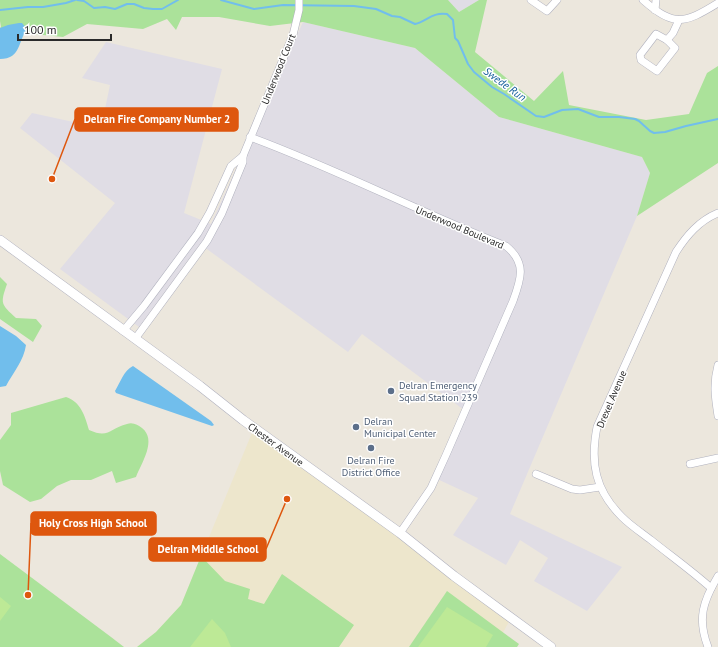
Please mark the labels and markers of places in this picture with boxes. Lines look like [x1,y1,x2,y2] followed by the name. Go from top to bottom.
[75,108,238,131] callout: Delran Fire Company Number 2
[399,379,478,404] place label: Delran Emergency Squad Station 239
[386,386,396,396] marker: Delran Emergency Squad Station 239
[364,415,437,440] place label: Delran Municipal Center
[351,422,361,432] marker: Delran Municipal Center
[366,443,376,453] marker: Delran Fire District Office
[342,454,400,479] place label: Delran Fire District Office
[31,512,156,535] callout: Holy Cross High School
[149,538,266,561] callout: Delran Middle School

